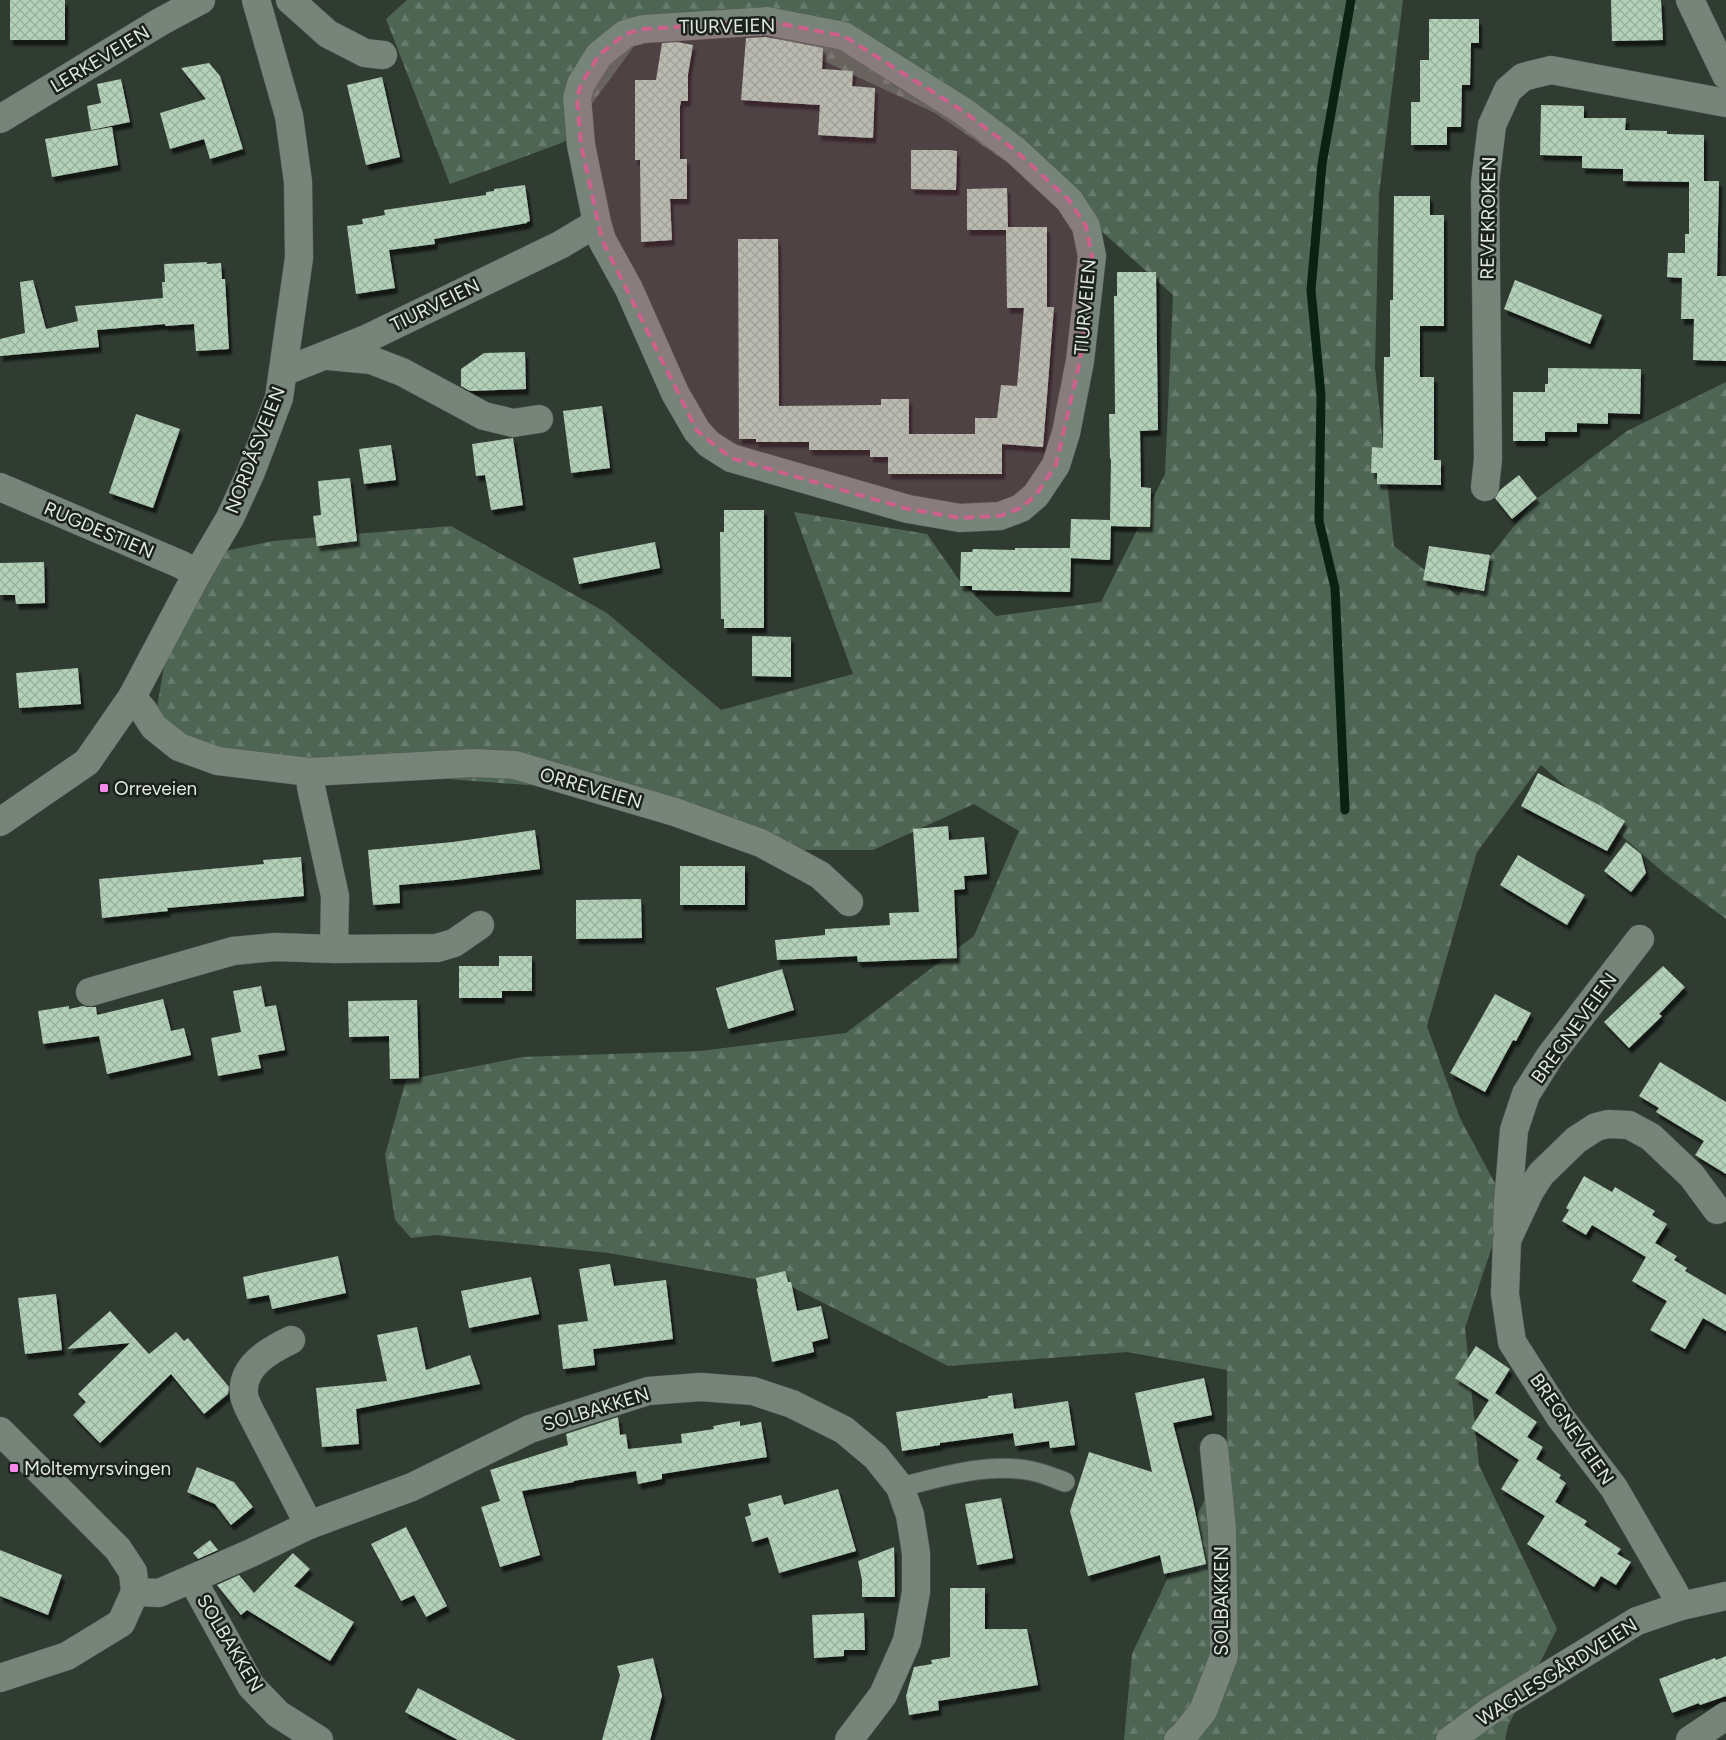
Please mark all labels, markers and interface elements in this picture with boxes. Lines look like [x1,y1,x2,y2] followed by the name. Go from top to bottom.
[679,14,775,38] street label: TIURVEIEN
[46,20,154,98] street label: LERKEVEIEN
[1475,156,1501,280] street label: REVEKROKEN
[1069,258,1101,356] street label: TIURVEIEN
[387,274,483,336] street label: TIURVEIEN
[220,383,290,517] street label: NORDÅSVEIEN
[40,496,158,564] street label: RUGDESTIEN
[537,762,645,814] street label: ORREVEIEN
[114,777,197,800] place label: Orreveien
[98,782,110,794] marker: Orreveien
[1526,968,1622,1088] street label: BREGNEVEIEN
[1525,1369,1619,1489] street label: BREGNEVEIEN
[540,1382,652,1436] street label: SOLBAKKEN
[24,1457,171,1480] place label: Moltemyrsvingen
[8,1462,20,1474] marker: Moltemyrsvingen
[1210,1546,1233,1656] street label: SOLBAKKEN
[192,1590,268,1696] street label: SOLBAKKEN
[1473,1613,1641,1731] street label: WAGLESGÅRDVEIEN

